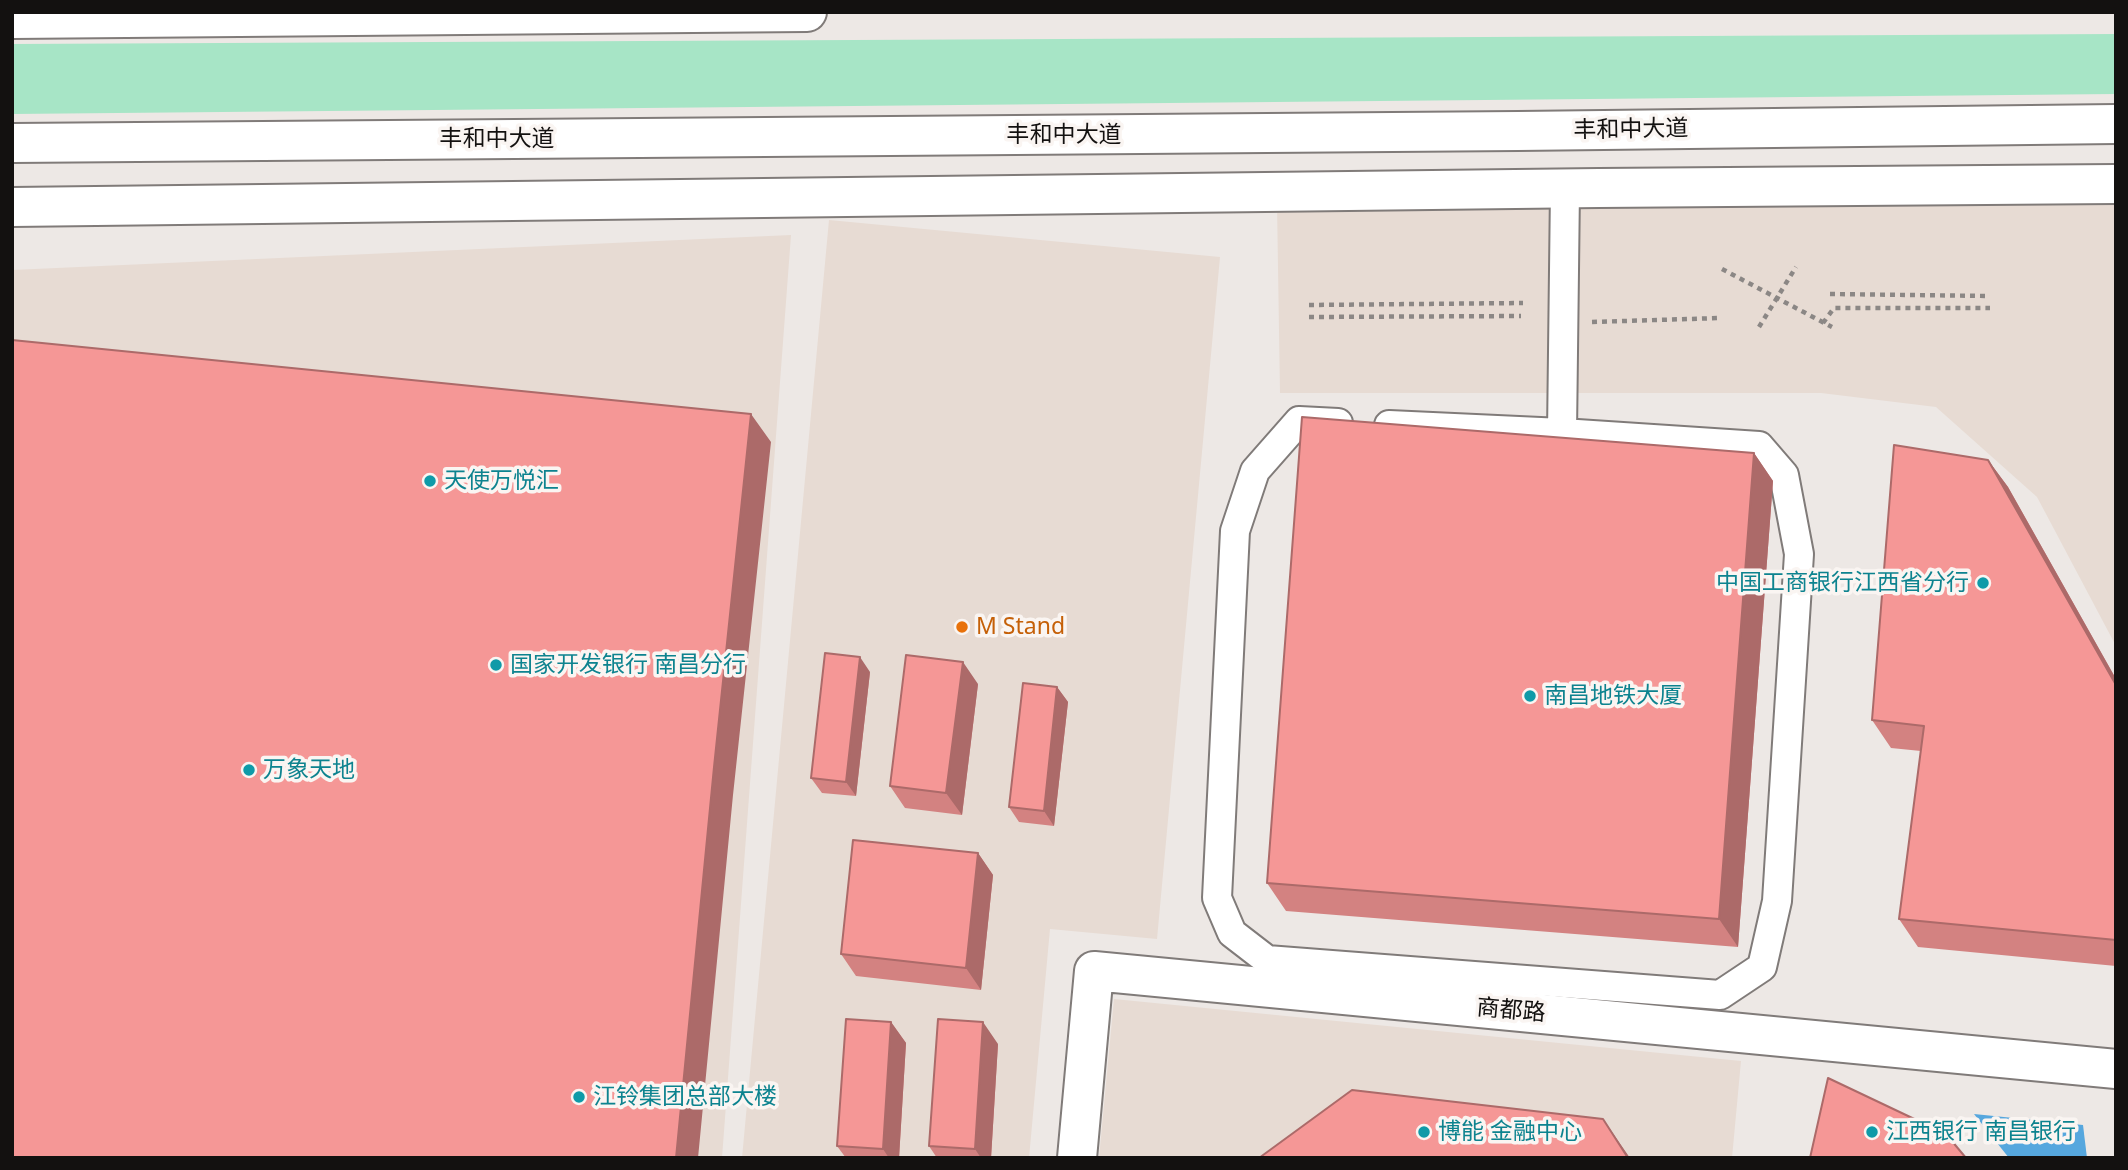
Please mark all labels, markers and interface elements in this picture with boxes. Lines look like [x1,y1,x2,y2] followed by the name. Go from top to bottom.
[1573,115,1689,145] street label: 丰和中大道
[1007,121,1121,149] street label: 丰和中大道
[440,125,554,153] street label: 丰和中大道
[444,467,559,495] place label: 天使万悦汇
[422,473,438,489] marker: 天使万悦汇
[1716,569,1969,597] place label: 中国工商银行江西省分行
[1975,575,1991,591] marker: 中国工商银行江西省分行
[976,613,1065,641] place label: M Stand
[954,619,970,635] marker: M Stand
[510,651,746,679] place label: 国家开发银行 南昌分行
[488,657,504,673] marker: 国家开发银行 南昌分行
[1544,682,1682,710] place label: 南昌地铁大厦
[1522,688,1538,704] marker: 南昌地铁大厦
[263,756,355,784] place label: 万象天地
[241,762,257,778] marker: 万象天地
[1475,994,1547,1028] street label: 商都路
[593,1083,777,1111] place label: 江铃集团总部大楼
[571,1089,587,1105] marker: 江铃集团总部大楼
[1438,1118,1582,1146] place label: 博能 金融中心
[1886,1118,2076,1146] place label: 江西银行 南昌银行
[1416,1124,1432,1140] marker: 博能 金融中心
[1864,1124,1880,1140] marker: 江西银行 南昌银行

